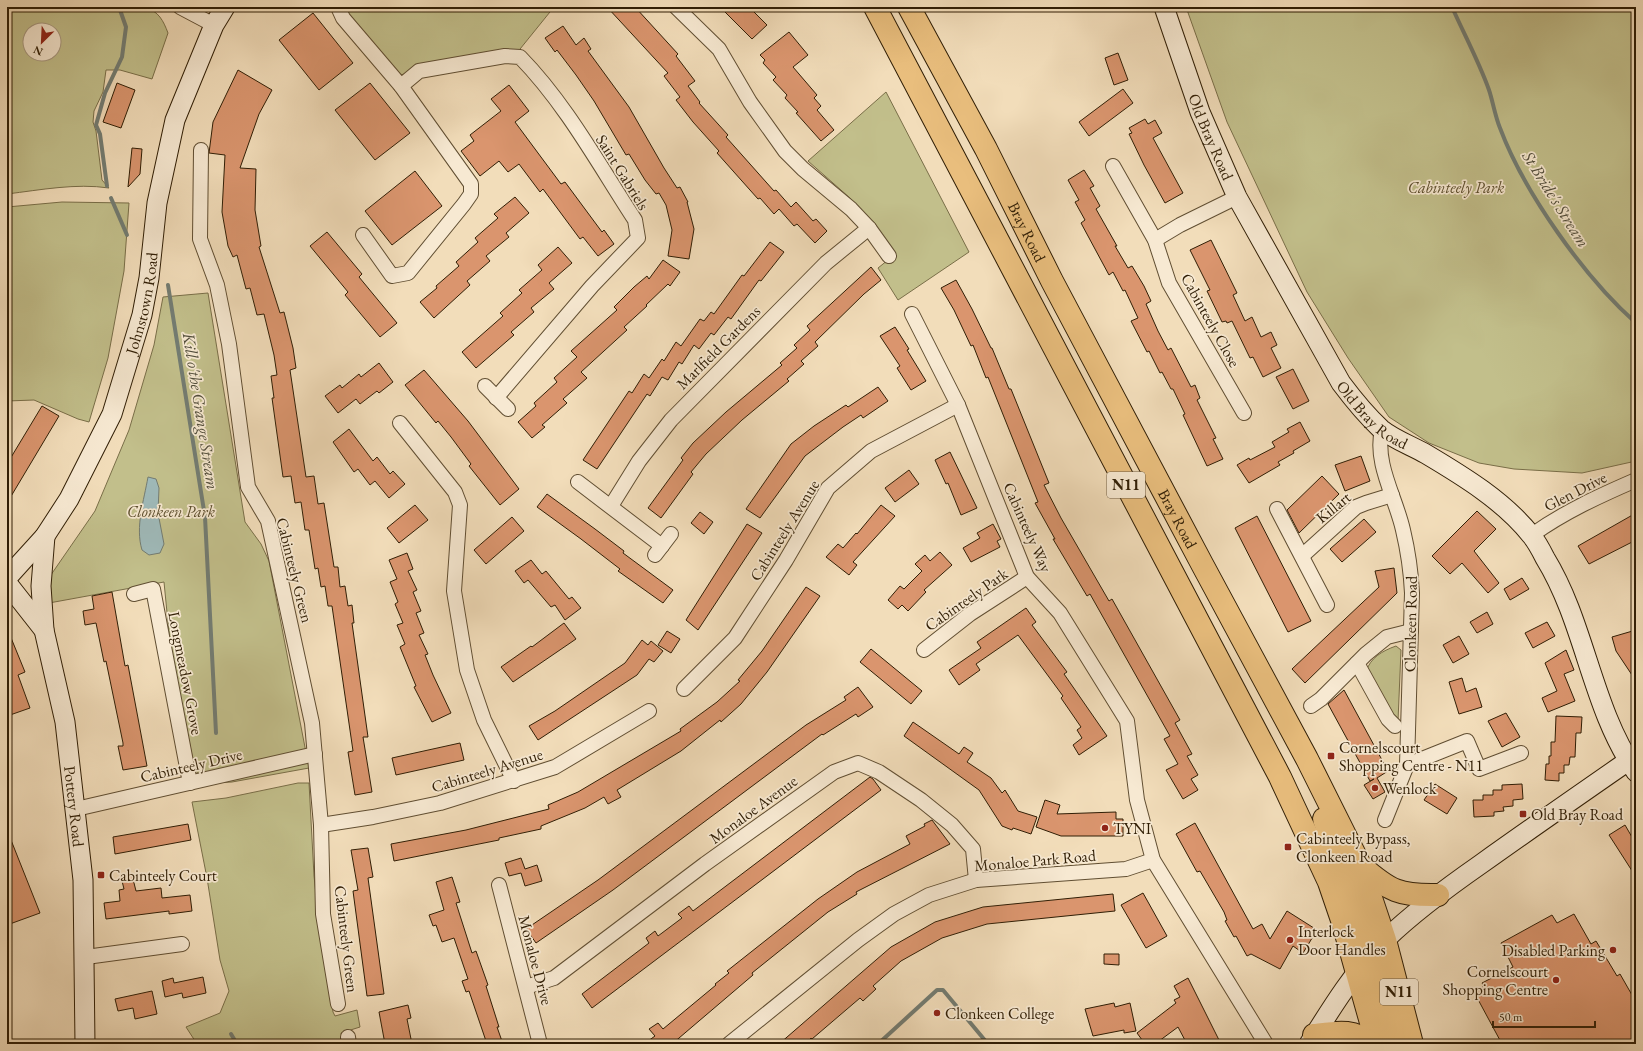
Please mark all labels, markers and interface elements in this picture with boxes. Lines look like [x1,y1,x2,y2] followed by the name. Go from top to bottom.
[22,22,62,62] north arrow
[31,43,45,59] text: N
[1183,91,1239,184] street label: Old Bray Road
[591,131,654,214] street label: Saint Gabriels
[1517,146,1594,251] water label: St Bride's Stream
[1408,177,1505,198] park label: Cabinteely Park
[1003,198,1051,266] street label: Bray Road
[120,250,163,359] street label: Johnstown Road
[1176,270,1245,371] street label: Cabinteely Close
[672,301,765,394] street label: Marlfield Gardens
[178,330,224,491] water label: Kill o'the Grange Stream
[1332,376,1412,455] street label: Old Bray Road
[1540,467,1610,516] street label: Glen Drive
[1107,472,1145,498] road number: N11
[745,476,824,585] street label: Cabinteely Avenue
[998,479,1057,576] street label: Cabinteely Way
[1153,485,1202,553] street label: Bray Road
[1311,487,1355,528] street label: Killart
[127,501,216,522] park label: Clonkeen Park
[271,515,318,625] street label: Cabinteely Green
[921,563,1012,636] street label: Cabinteely Park
[1399,575,1422,672] street label: Clonkeen Road
[163,610,208,737] street label: Longmeadow Grove
[1339,737,1483,776] place label: Cornelscourt Shopping Centre - N11
[138,744,244,787] street label: Cabinteely Drive
[429,744,546,797] street label: Cabinteely Avenue
[1326,751,1336,761] marker: Cornelscourt Shopping Centre - N11
[59,765,89,849] street label: Pottery Road
[705,770,802,848] street label: Monaloe Avenue
[1383,778,1437,799] place label: Wenlock
[1370,783,1380,793] marker: Wenlock
[1531,804,1624,825] place label: Old Bray Road
[1518,809,1528,819] marker: Old Bray Road
[1113,818,1152,839] place label: TYNI
[1100,823,1110,833] marker: TYNI
[1296,828,1411,867] place label: Cabinteely Bypass, Clonkeen Road
[1283,842,1293,852] marker: Cabinteely Bypass, Clonkeen Road
[973,845,1098,876] street label: Monaloe Park Road
[109,865,217,886] place label: Cabinteely Court
[96,870,106,880] marker: Cabinteely Court
[330,884,364,994] street label: Cabinteely Green
[513,913,558,1007] street label: Monaloe Drive
[1298,921,1386,960] place label: Interlock Door Handles
[1285,935,1295,945] marker: Interlock Door Handles
[1502,940,1606,961] place label: Disabled Parking
[1608,945,1618,955] marker: Disabled Parking
[1443,961,1548,1000] place label: Cornelscourt Shopping Centre
[1551,975,1561,985] marker: Cornelscourt Shopping Centre
[1380,979,1418,1005] road number: N11
[945,1003,1054,1024] place label: Clonkeen College
[1493,1003,1595,1029] scale bar
[932,1008,942,1018] marker: Clonkeen College
[1499,1009,1523,1025] text: 50 m

